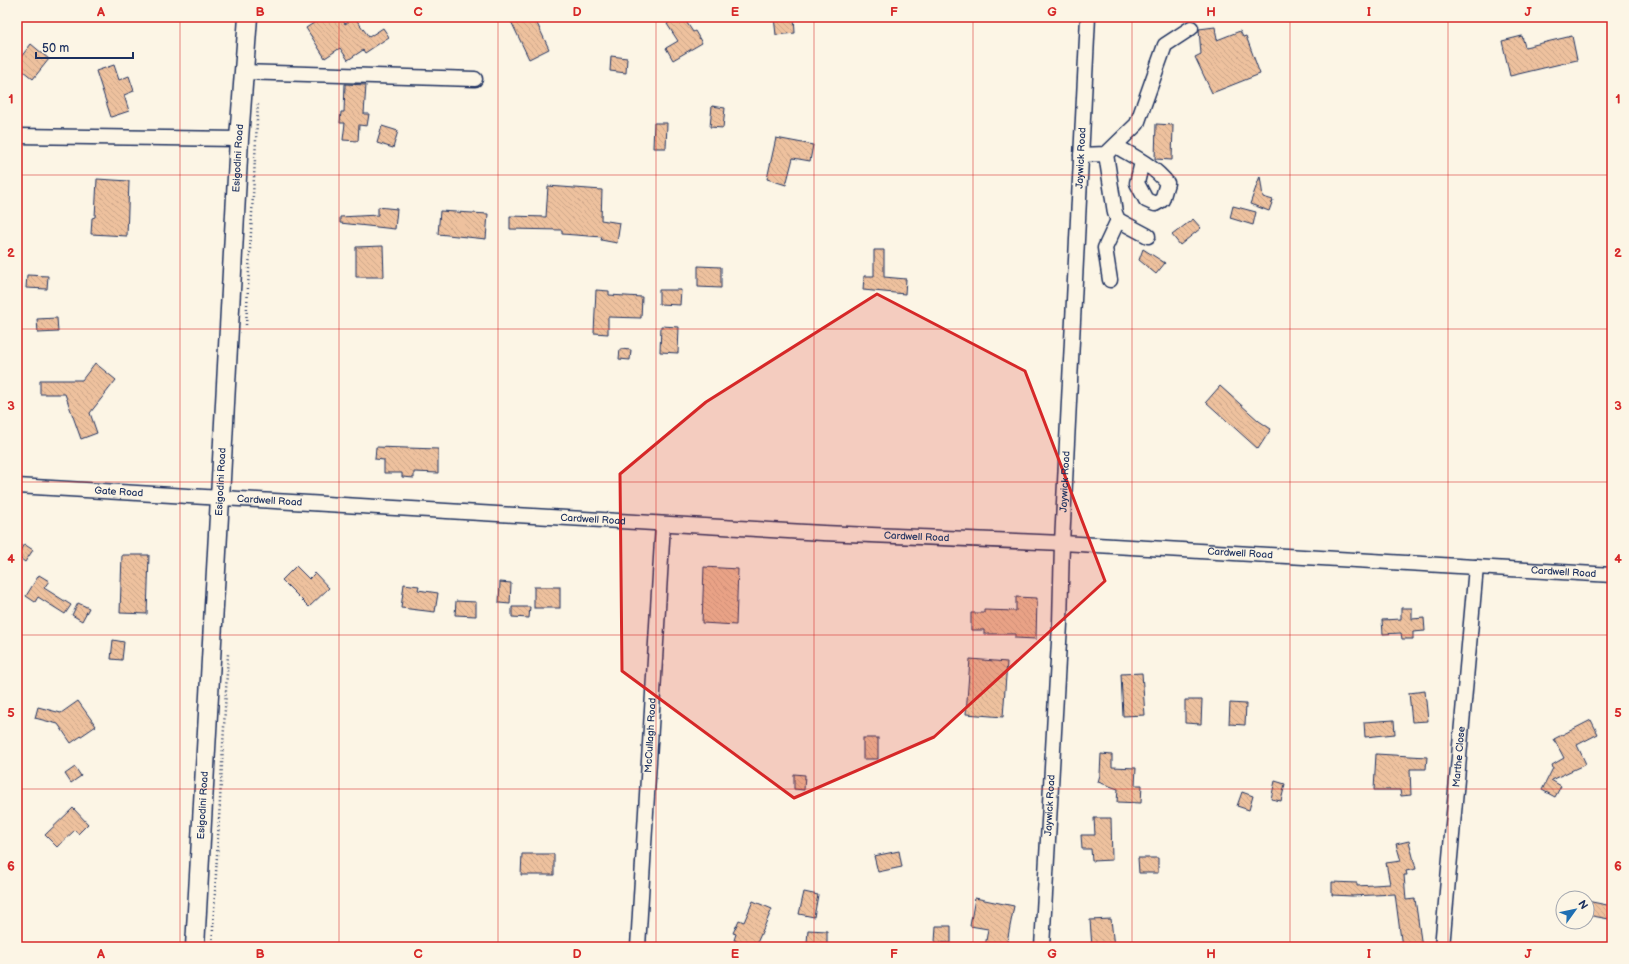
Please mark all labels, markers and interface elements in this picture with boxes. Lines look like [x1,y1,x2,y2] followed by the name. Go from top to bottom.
[96,4,105,20] text: A
[255,4,265,20] text: B
[413,4,423,20] text: C
[572,4,582,20] text: D
[731,4,740,20] text: E
[890,4,898,20] text: F
[1047,4,1057,20] text: G
[1206,4,1216,20] text: H
[1367,4,1371,20] text: I
[1524,4,1532,20] text: J
[36,34,133,60] scale bar
[42,41,69,56] text: 50 m
[8,91,14,107] text: 1
[1615,91,1621,107] text: 1
[230,123,246,193] street label: Esigodini Road
[1074,127,1089,189] street label: Jaywick Road
[7,245,15,261] text: 2
[1614,245,1622,261] text: 2
[7,398,15,414] text: 3
[1614,398,1622,414] text: 3
[213,447,229,516] street label: Esigodini Road
[1058,450,1073,513] street label: Jaywick Road
[94,485,144,499] street label: Gate Road
[237,493,303,509] street label: Cardwell Road
[560,512,626,528] street label: Cardwell Road
[884,530,950,544] street label: Cardwell Road
[1207,545,1273,561] street label: Cardwell Road
[7,551,15,567] text: 4
[1614,551,1622,567] text: 4
[1531,564,1597,580] street label: Cardwell Road
[642,697,659,773] street label: McCullagh Road
[7,705,15,721] text: 5
[1614,705,1622,721] text: 5
[1450,726,1468,788] street label: Marthe Close
[195,770,211,840] street label: Esigodini Road
[1042,774,1058,836] street label: Jaywick Road
[7,858,15,874] text: 6
[1614,858,1622,874] text: 6
[1555,890,1595,930] north arrow
[1575,898,1591,912] text: N
[96,946,105,962] text: A
[255,946,265,962] text: B
[413,946,423,962] text: C
[572,946,582,962] text: D
[731,946,740,962] text: E
[890,946,898,962] text: F
[1047,946,1057,962] text: G
[1206,946,1216,962] text: H
[1367,946,1371,962] text: I
[1524,946,1532,962] text: J

